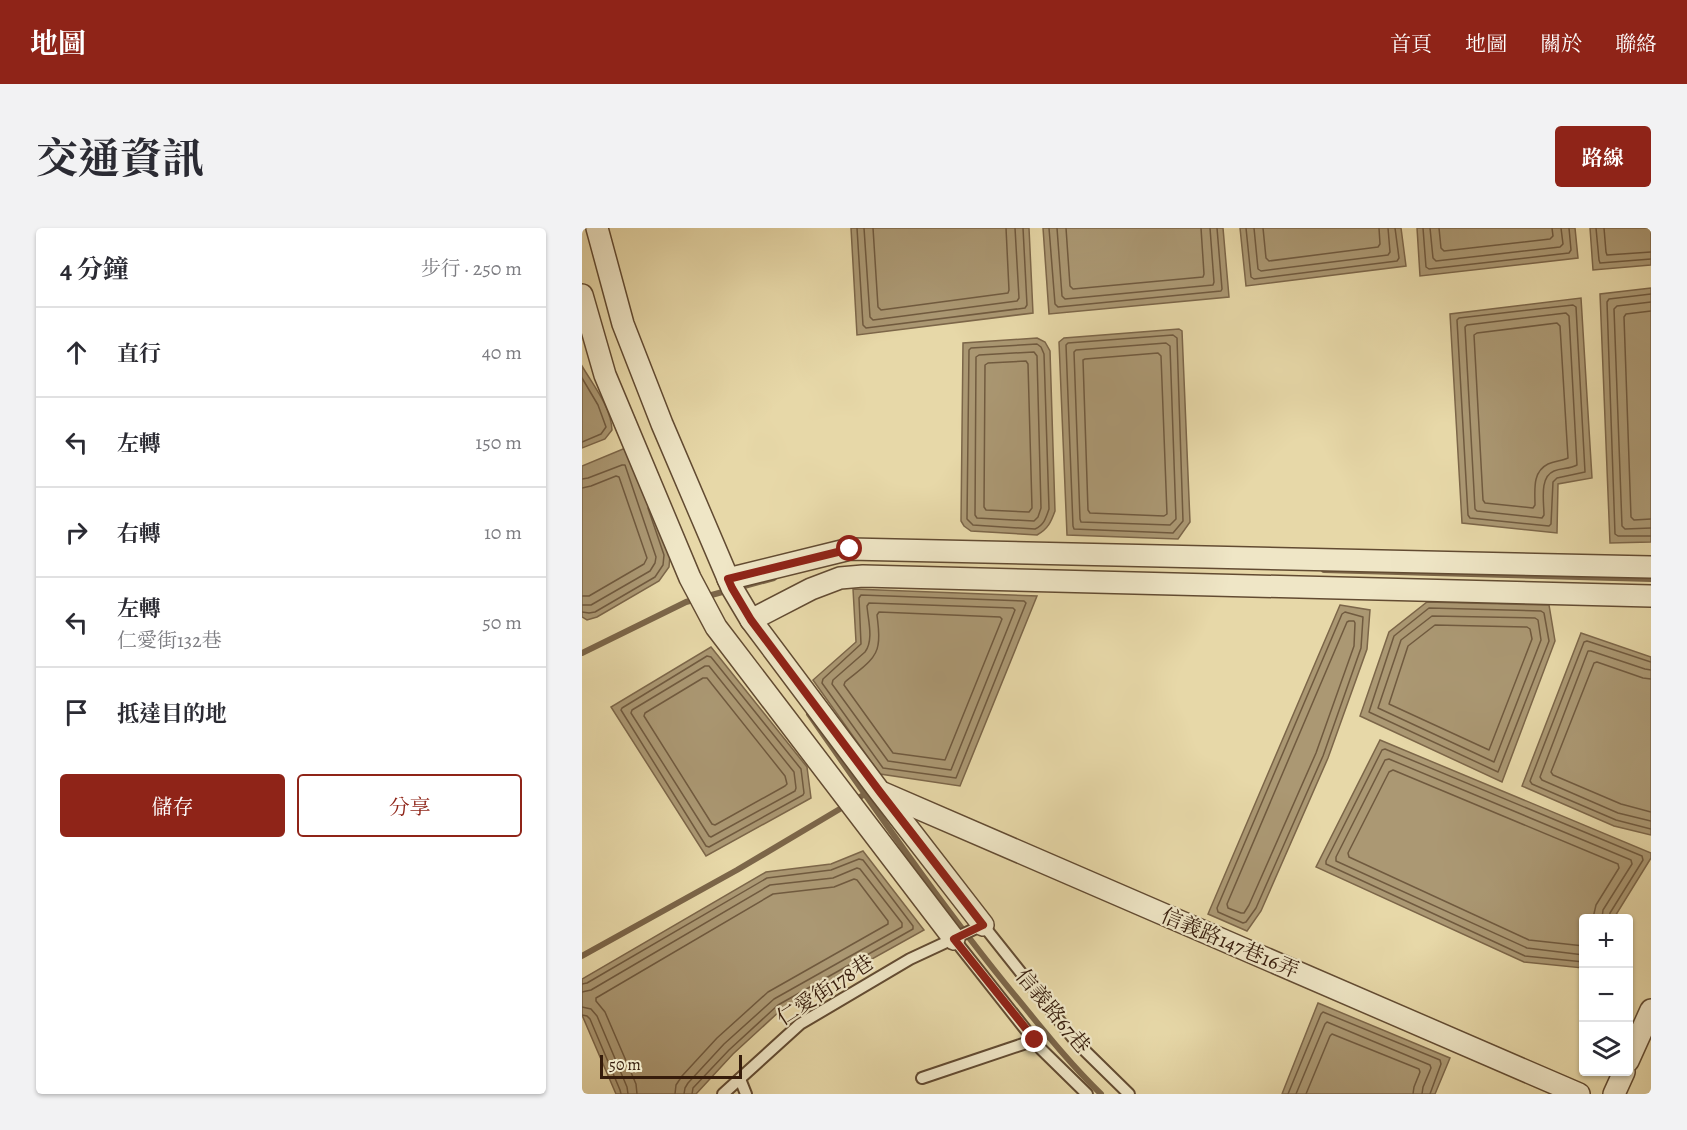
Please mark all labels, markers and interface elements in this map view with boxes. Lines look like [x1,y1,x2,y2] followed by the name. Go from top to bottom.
[30,25,86,63] text: 地圖
[1390,30,1432,58] text: 首頁
[1465,30,1507,58] text: 地圖
[1540,30,1582,58] text: 關於
[1615,30,1657,58] text: 聯絡
[1555,126,1651,187] button: 路線
[36,130,204,187] text: 交通資訊
[60,252,129,287] text: 4 分鐘
[421,255,522,282] text: 步行 · 250 m
[60,336,93,369] icon: ahead
[117,339,161,369] text: 直行
[482,339,522,366] text: 40 m
[60,426,93,459] icon: left
[117,429,161,459] text: 左轉
[475,429,522,456] text: 150 m
[60,516,93,549] icon: right
[117,519,161,549] text: 右轉
[484,519,522,546] text: 10 m
[836,535,862,561] route start
[117,594,161,624] text: 左轉
[60,606,93,639] icon: left
[482,609,522,636] text: 50 m
[117,627,222,654] text: 仁愛街132巷
[60,696,93,729] icon: arrive
[117,699,227,729] text: 抵達目的地
[60,774,285,837] button: 儲存
[297,774,522,837] button: 分享
[1157,901,1303,985] street label: 信義路147巷16弄
[1579,914,1633,1076] map controls
[1579,914,1633,968] button: +
[771,948,879,1032] street label: 仁愛街178巷
[1009,963,1097,1059] street label: 信義路67巷
[1579,968,1633,1022] button: −
[1579,1022,1633,1076] button: layers
[1021,1026,1047,1052] route end
[600,1052,742,1080] scale bar
[609,1054,641,1076] text: 50 m

